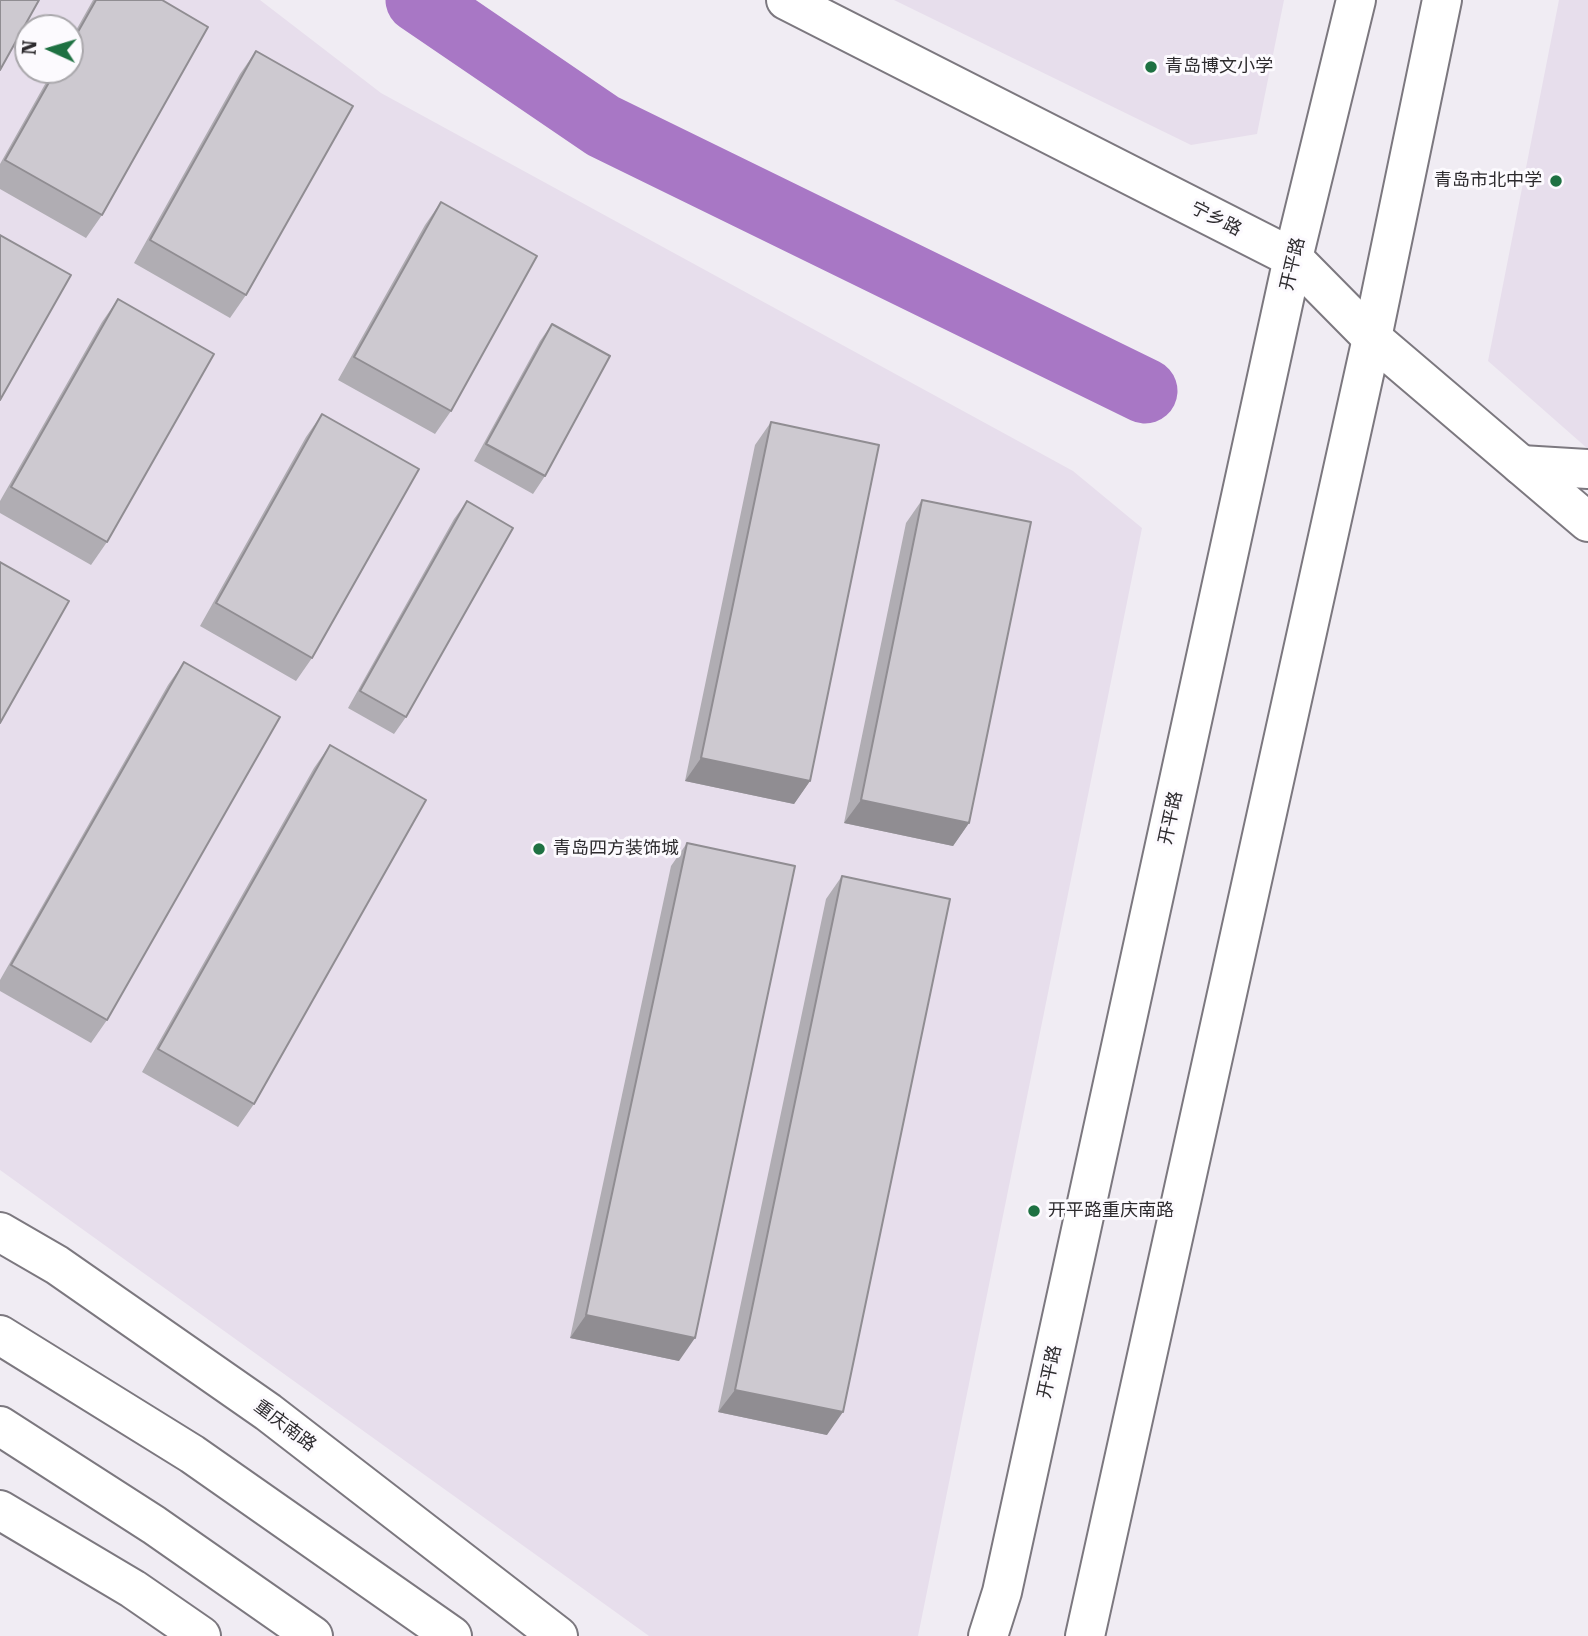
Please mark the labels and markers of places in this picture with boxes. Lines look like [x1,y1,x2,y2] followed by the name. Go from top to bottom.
[1165,56,1273,78] place label: 青岛博文小学
[1143,59,1159,75] marker: 青岛博文小学
[1434,170,1542,192] place label: 青岛市北中学
[1548,173,1564,189] marker: 青岛市北中学
[553,838,679,860] place label: 青岛四方装饰城
[531,841,547,857] marker: 青岛四方装饰城
[1048,1200,1174,1222] place label: 开平路重庆南路
[1026,1203,1042,1219] marker: 开平路重庆南路

